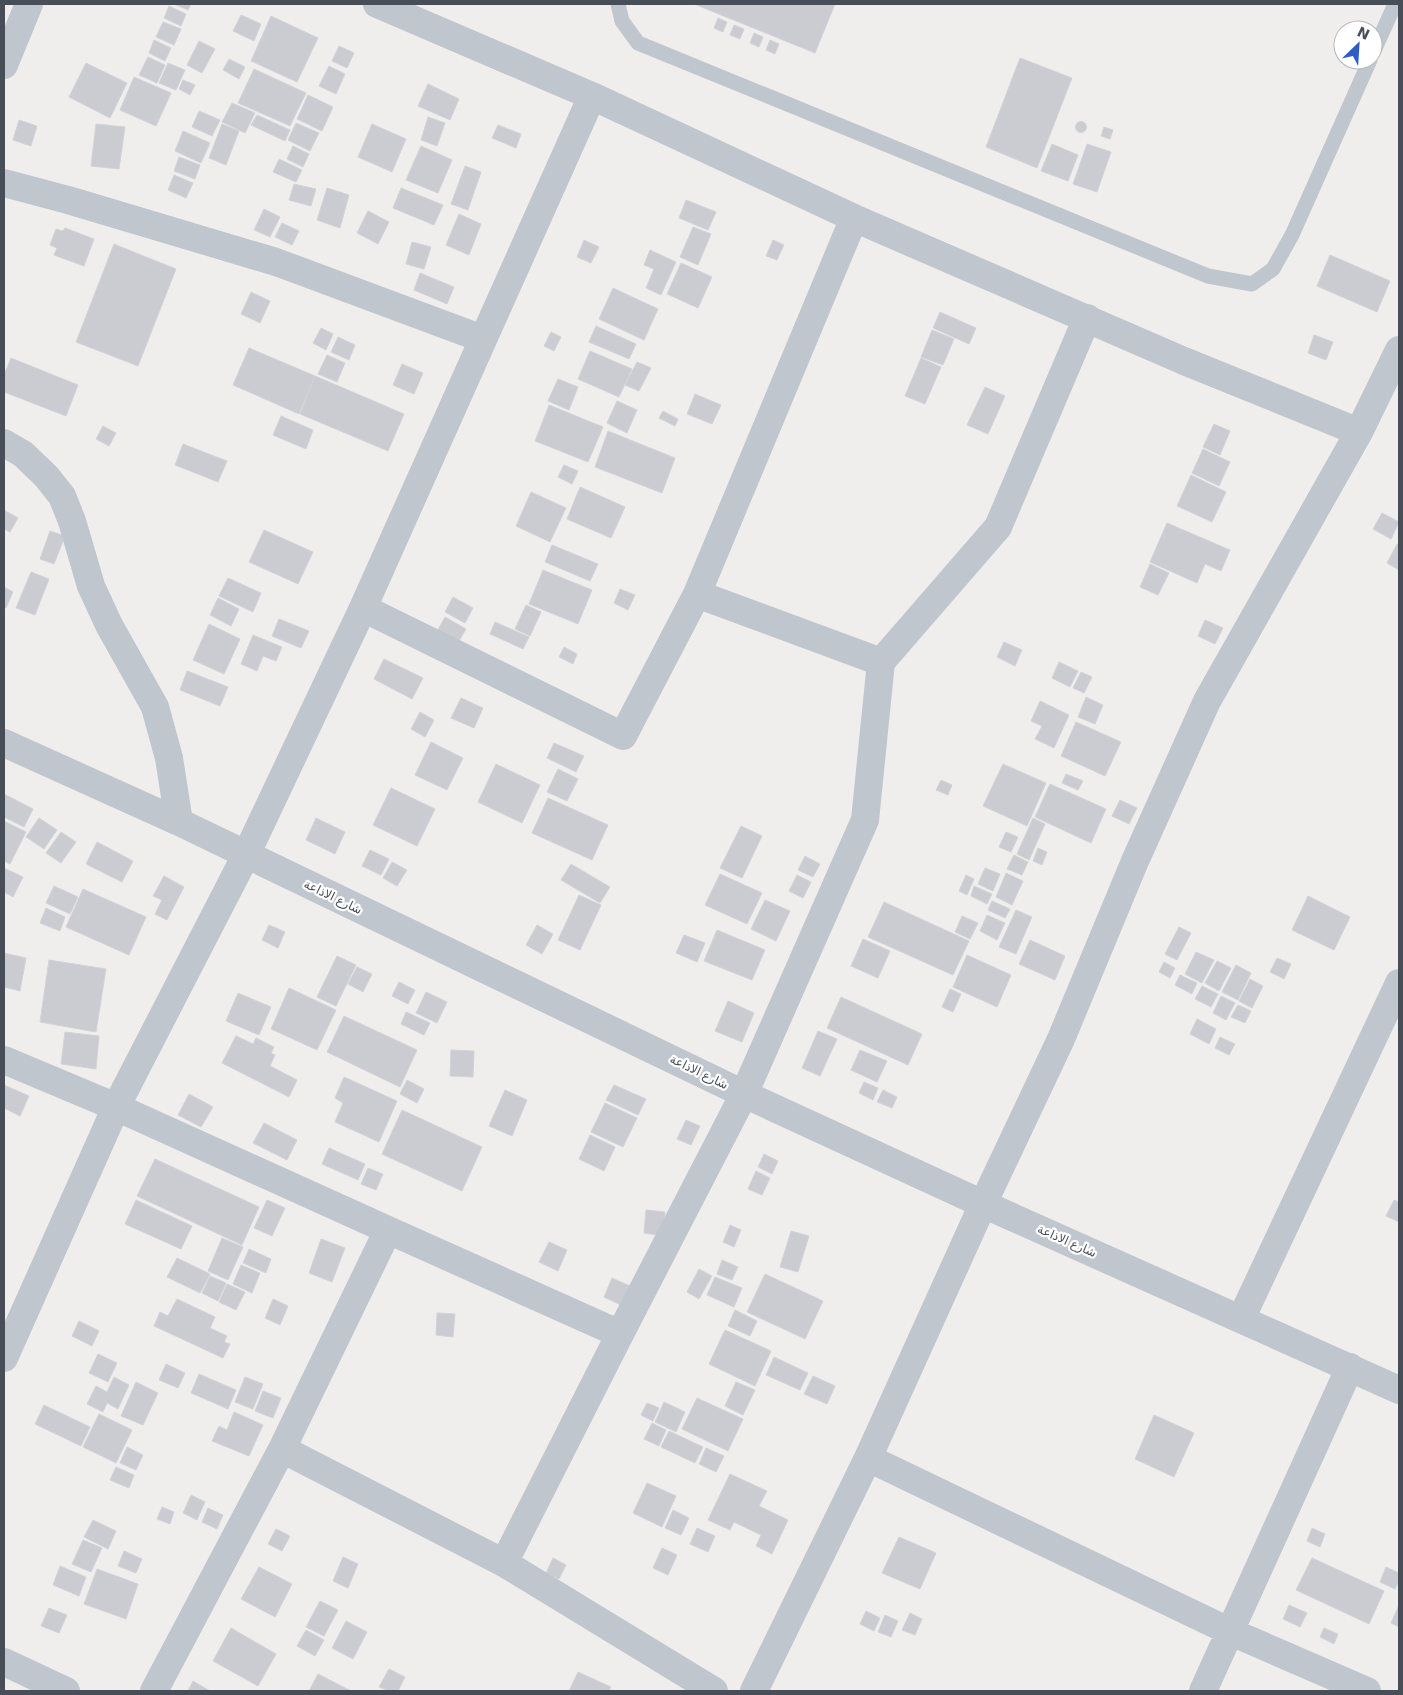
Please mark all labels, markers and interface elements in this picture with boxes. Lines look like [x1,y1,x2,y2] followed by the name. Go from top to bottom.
[1333,20,1383,70] north arrow
[1355,23,1372,43] text: N
[301,877,364,918] street label: شارع الاذاعة
[667,1052,730,1093] street label: شارع الاذاعة
[1035,1222,1099,1261] street label: شارع الاذاعة

